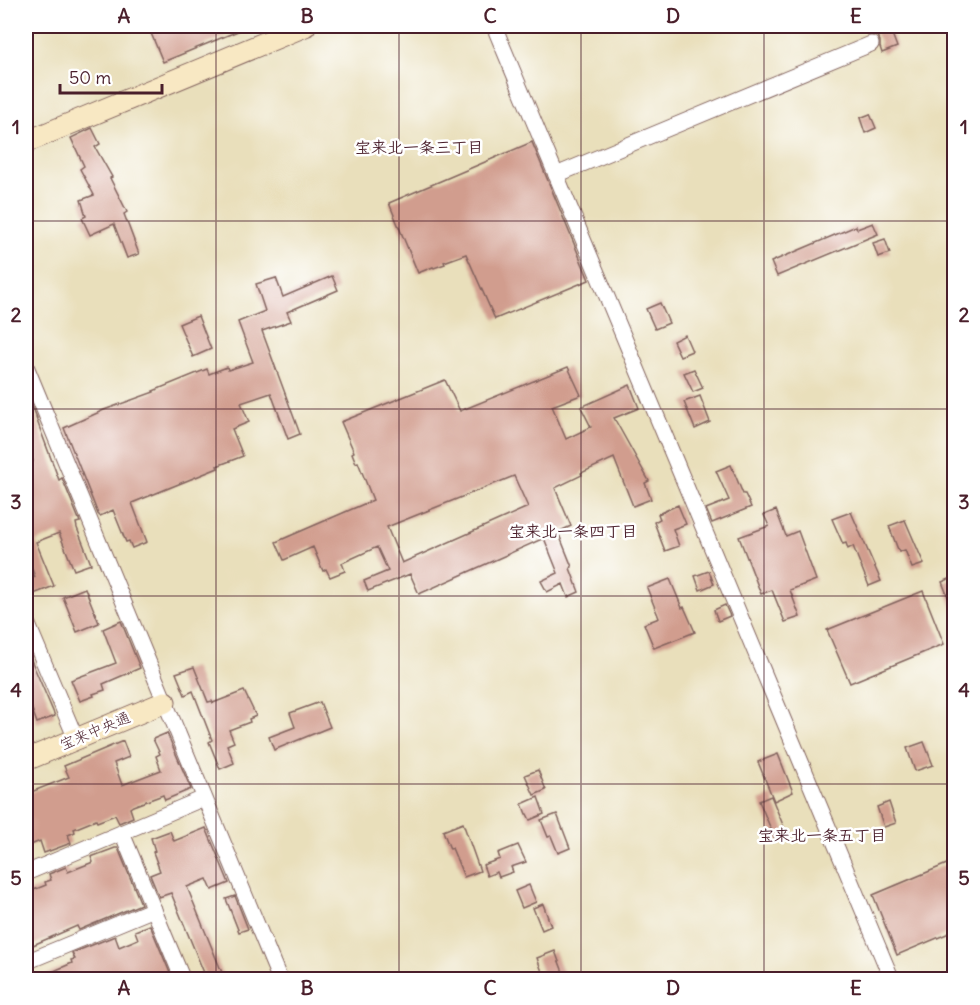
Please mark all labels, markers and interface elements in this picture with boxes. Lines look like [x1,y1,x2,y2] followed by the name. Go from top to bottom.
[118,3,131,28] text: A
[300,3,314,28] text: B
[483,3,497,28] text: C
[666,3,680,28] text: D
[850,3,862,28] text: E
[60,57,162,95] scale bar
[69,66,111,89] text: 50 m
[12,114,20,139] text: 1
[960,114,968,139] text: 1
[355,137,483,157] district label: 宝来北一条三丁目
[11,302,22,327] text: 2
[959,302,970,327] text: 2
[10,489,22,514] text: 3
[958,489,970,514] text: 3
[509,521,637,541] district label: 宝来北一条四丁目
[10,677,22,702] text: 4
[958,677,970,702] text: 4
[57,707,133,754] street label: 宝来中央通
[758,825,886,845] district label: 宝来北一条五丁目
[10,865,22,890] text: 5
[958,865,970,890] text: 5
[118,975,131,1000] text: A
[300,975,314,1000] text: B
[483,975,497,1000] text: C
[666,975,680,1000] text: D
[850,975,862,1000] text: E

